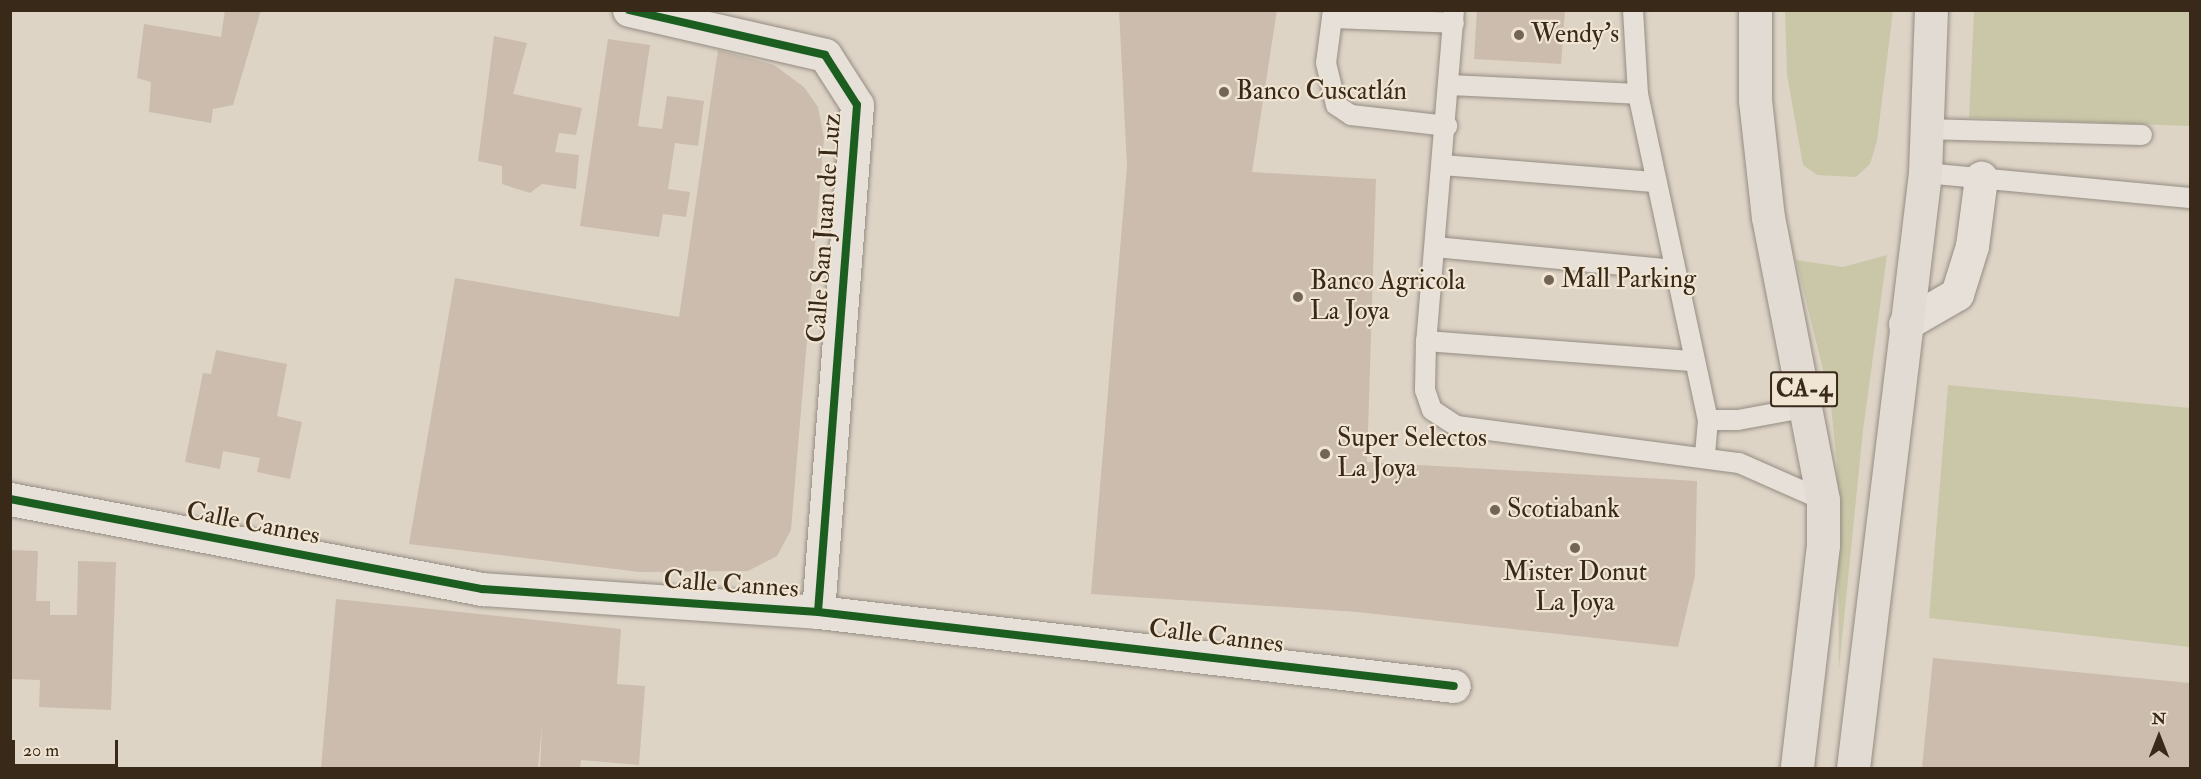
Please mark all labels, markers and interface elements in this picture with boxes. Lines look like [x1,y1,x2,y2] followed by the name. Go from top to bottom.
[1531,19,1619,51] place label: Wendy's
[1512,28,1526,42] marker: Wendy's
[1236,76,1407,108] place label: Banco Cuscatlán
[1217,85,1231,99] marker: Banco Cuscatlán
[801,112,849,344] street label: Calle San Juan de Luz
[1561,264,1696,296] place label: Mall Parking
[1310,266,1465,328] place label: Banco Agricola La Joya
[1542,273,1556,287] marker: Mall Parking
[1291,290,1305,304] marker: Banco Agricola La Joya
[1770,368,1838,410] road number: CA-4
[1337,423,1487,484] place label: Super Selectos La Joya
[1318,447,1332,461] marker: Super Selectos La Joya
[1507,494,1620,526] place label: Scotiabank
[184,496,322,552] street label: Calle Cannes
[1488,503,1502,517] marker: Scotiabank
[1568,541,1582,555] marker: Mister Donut La Joya
[1503,557,1647,618] place label: Mister Donut La Joya
[662,565,800,605] street label: Calle Cannes
[1147,613,1285,661] street label: Calle Cannes
[2129,707,2189,767] north arrow
[2152,709,2166,729] text: N
[15,728,122,766] scale bar
[23,739,59,762] text: 20 m

